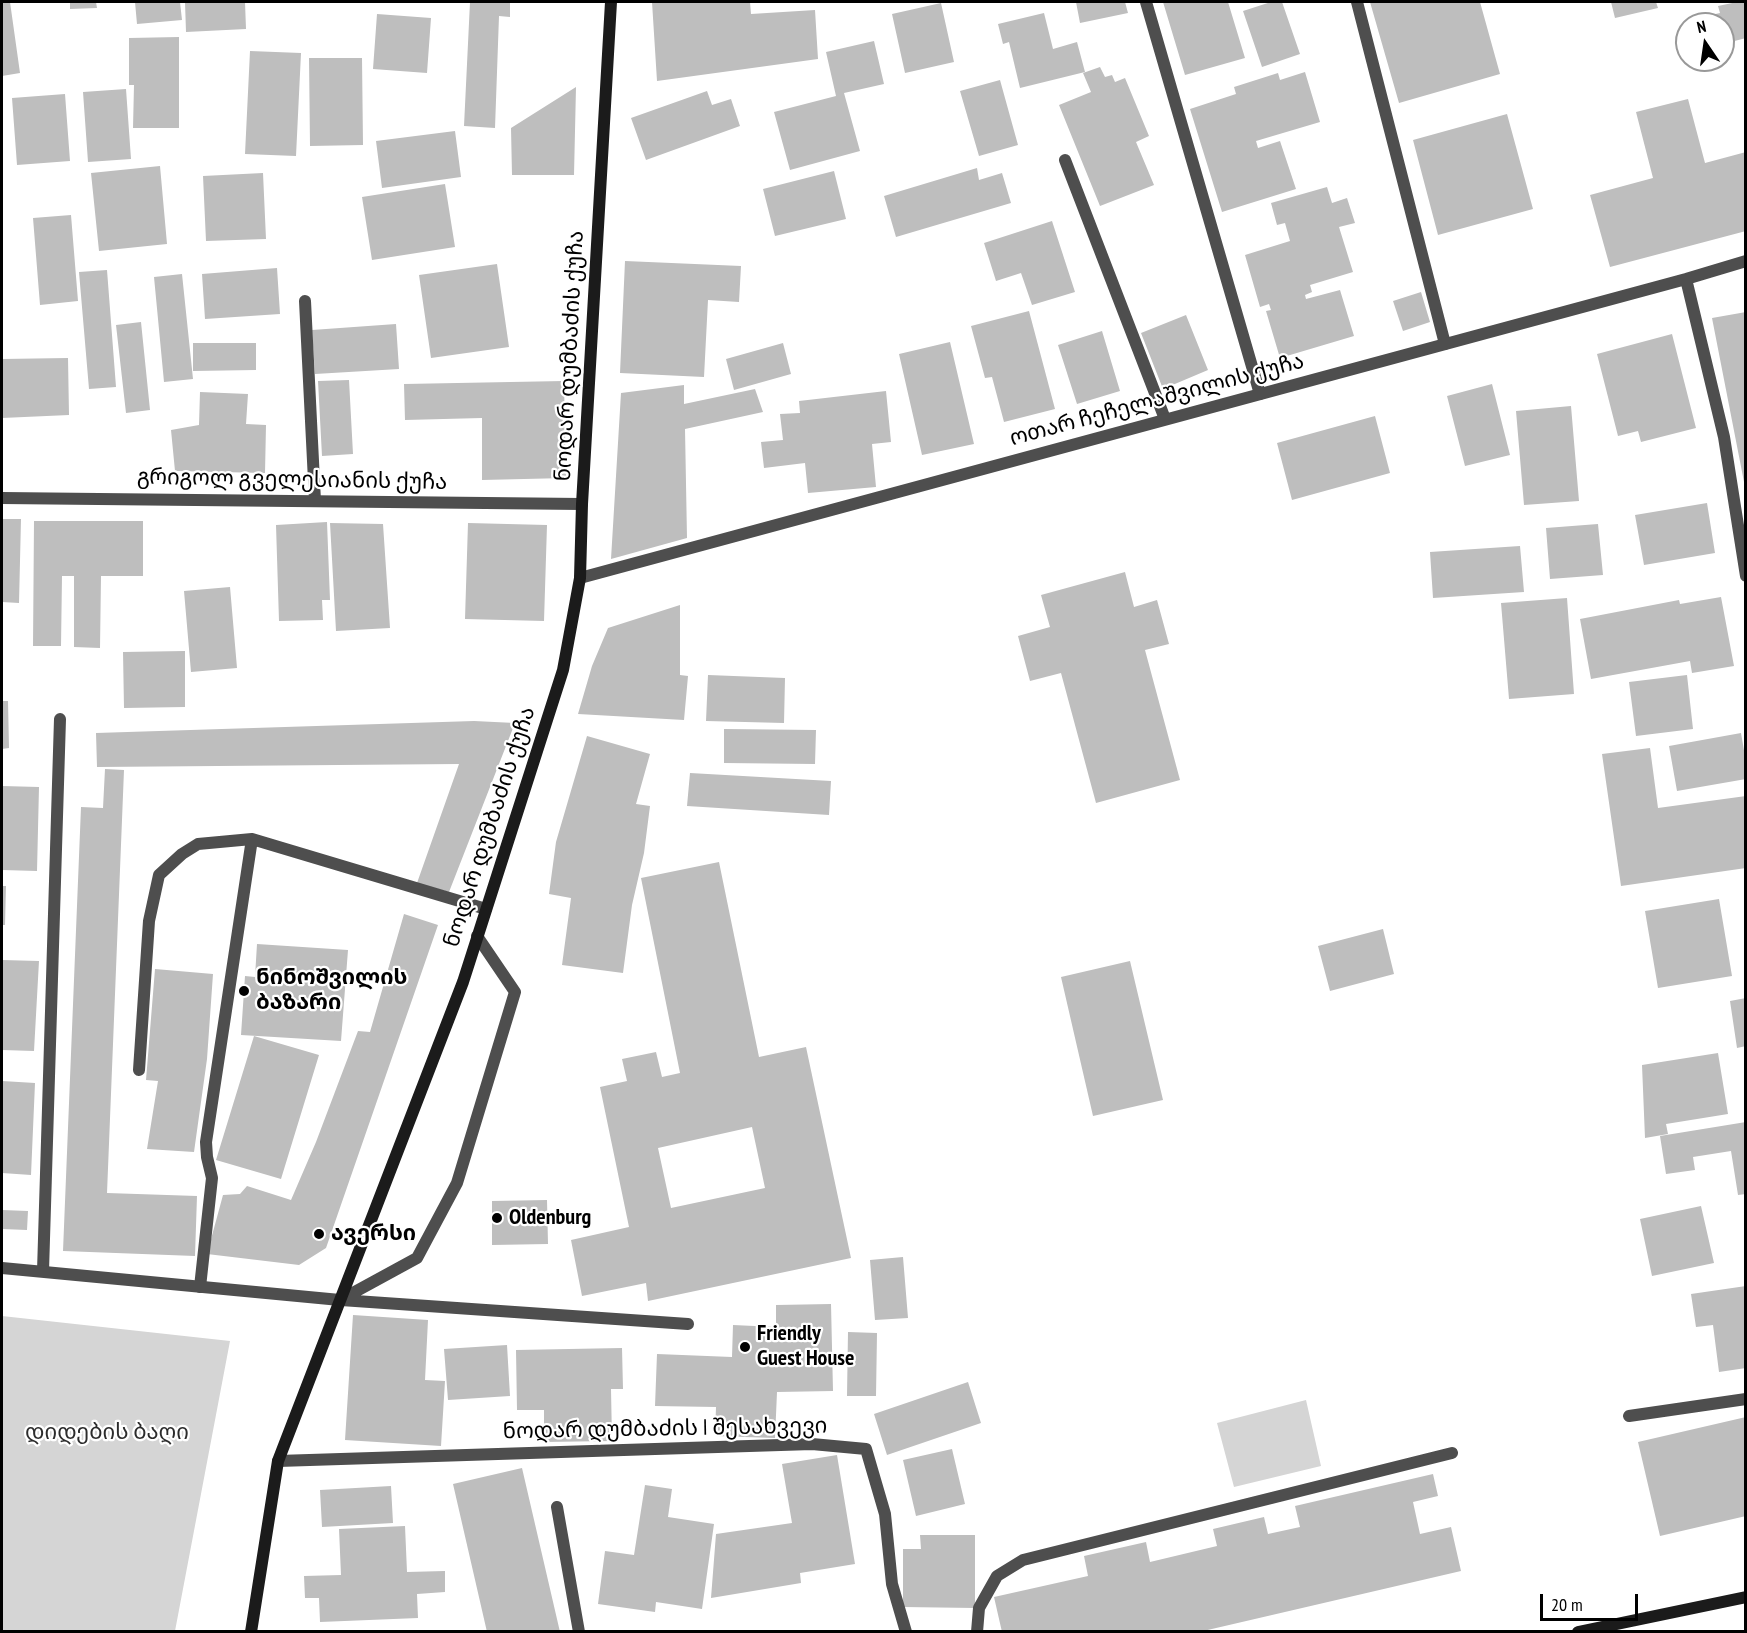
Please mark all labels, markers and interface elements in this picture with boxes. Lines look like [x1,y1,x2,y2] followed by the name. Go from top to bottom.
[1675,12,1735,72] north arrow
[1695,16,1708,37] text: N
[550,230,590,482] street label: ნოდარ დუმბაძის ქუჩა
[1007,348,1307,452] street label: ოთარ ჩეჩელაშვილის ქუჩა
[137,464,447,496] street label: გრიგოლ გველესიანის ქუჩა
[439,703,541,951] street label: ნოდარ დუმბაძის ქუჩა
[256,965,407,1016] place label: ნინოშვილის ბაზარი
[237,984,251,998] marker: ნინოშვილის ბაზარი
[509,1205,591,1231] place label: Oldenburg
[490,1211,504,1225] marker: Oldenburg
[331,1221,416,1247] place label: ავერსი
[312,1227,326,1241] marker: ავერსი
[757,1321,854,1372] place label: Friendly Guest House
[738,1340,752,1354] marker: Friendly Guest House
[502,1413,828,1445] street label: ნოდარ დუმბაძის I შესახვევი
[25,1420,189,1446] park label: დიდების ბაღი
[1543,1582,1640,1620] scale bar
[1551,1593,1583,1616] text: 20 m

